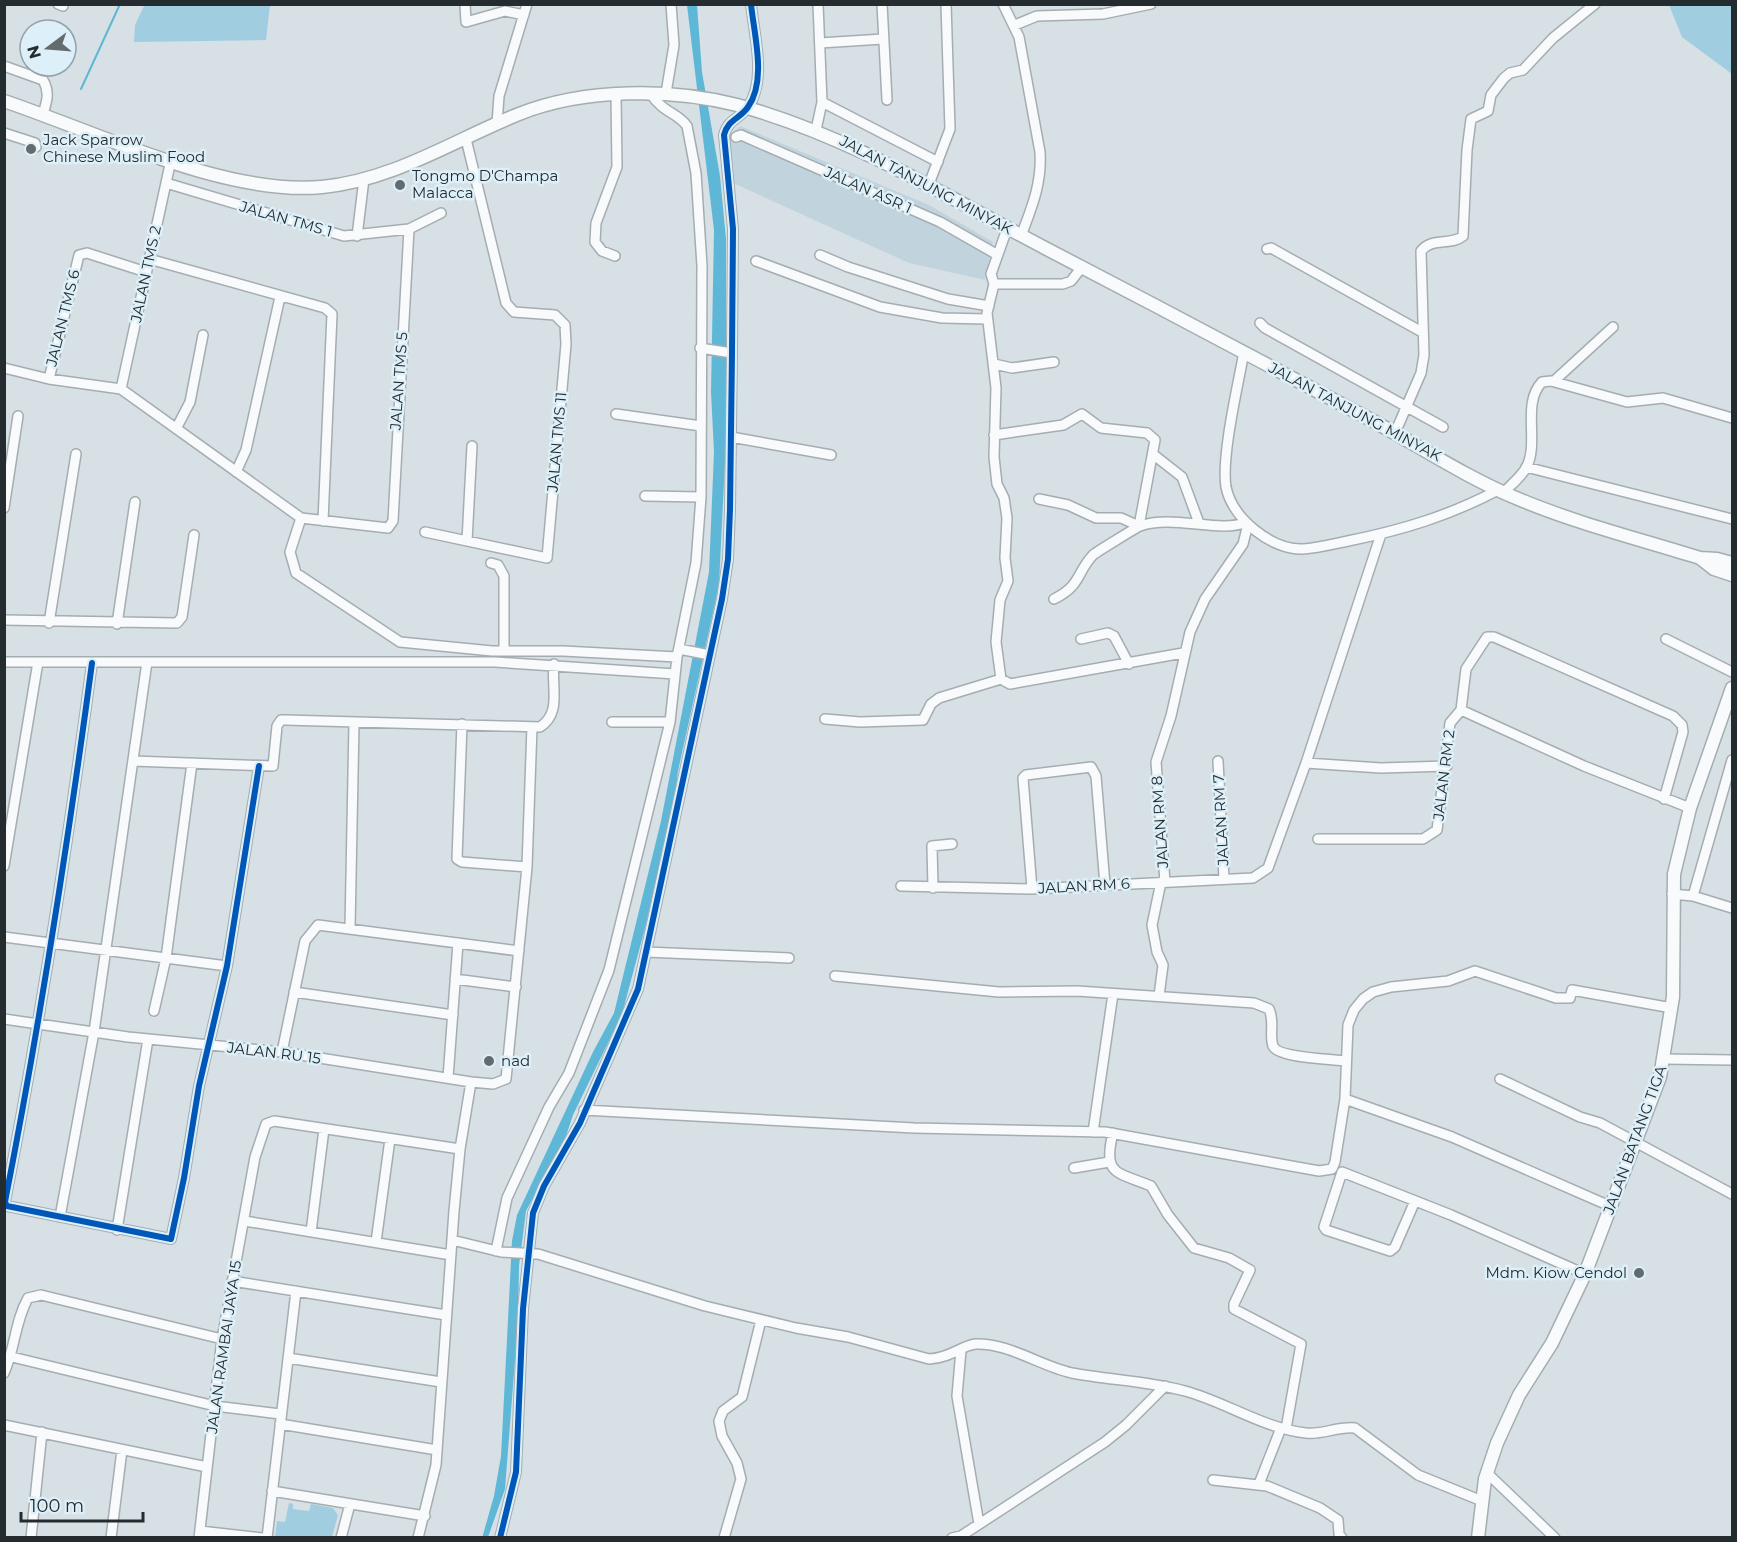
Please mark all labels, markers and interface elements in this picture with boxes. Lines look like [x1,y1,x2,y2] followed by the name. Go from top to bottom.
[18,18,78,78] north arrow
[23,43,45,61] text: N
[42,130,205,166] place label: Jack Sparrow Chinese Muslim Food
[836,130,1016,238] street label: JALAN TANJUNG MINYAK
[24,142,38,156] marker: Jack Sparrow Chinese Muslim Food
[821,161,915,217] street label: JALAN ASR 1
[412,166,558,202] place label: Tongmo D'Champa Malacca
[393,178,407,192] marker: Tongmo D'Champa Malacca
[237,196,335,241] street label: JALAN TMS 1
[126,224,165,325] street label: JALAN TMS 2
[41,268,84,369] street label: JALAN TMS 6
[386,331,411,432] street label: JALAN TMS 5
[1265,357,1445,465] street label: JALAN TANJUNG MINYAK
[543,391,570,494] street label: JALAN TMS 11
[1428,728,1459,822] street label: JALAN RM 2
[1209,774,1232,867] street label: JALAN RM 7
[1147,775,1172,870] street label: JALAN RM 8
[1037,874,1130,897] street label: JALAN RM 6
[225,1037,322,1068] street label: JALAN RU 15
[501,1051,530,1070] place label: nad
[482,1054,496,1068] marker: nad
[1598,1062,1670,1218] street label: JALAN BATANG TIGA
[202,1259,245,1436] street label: JALAN RAMBAI JAYA 15
[1485,1263,1627,1282] place label: Mdm. Kiow Cendol
[1632,1266,1646,1280] marker: Mdm. Kiow Cendol
[21,1485,142,1523] scale bar
[30,1495,84,1517] text: 100 m

